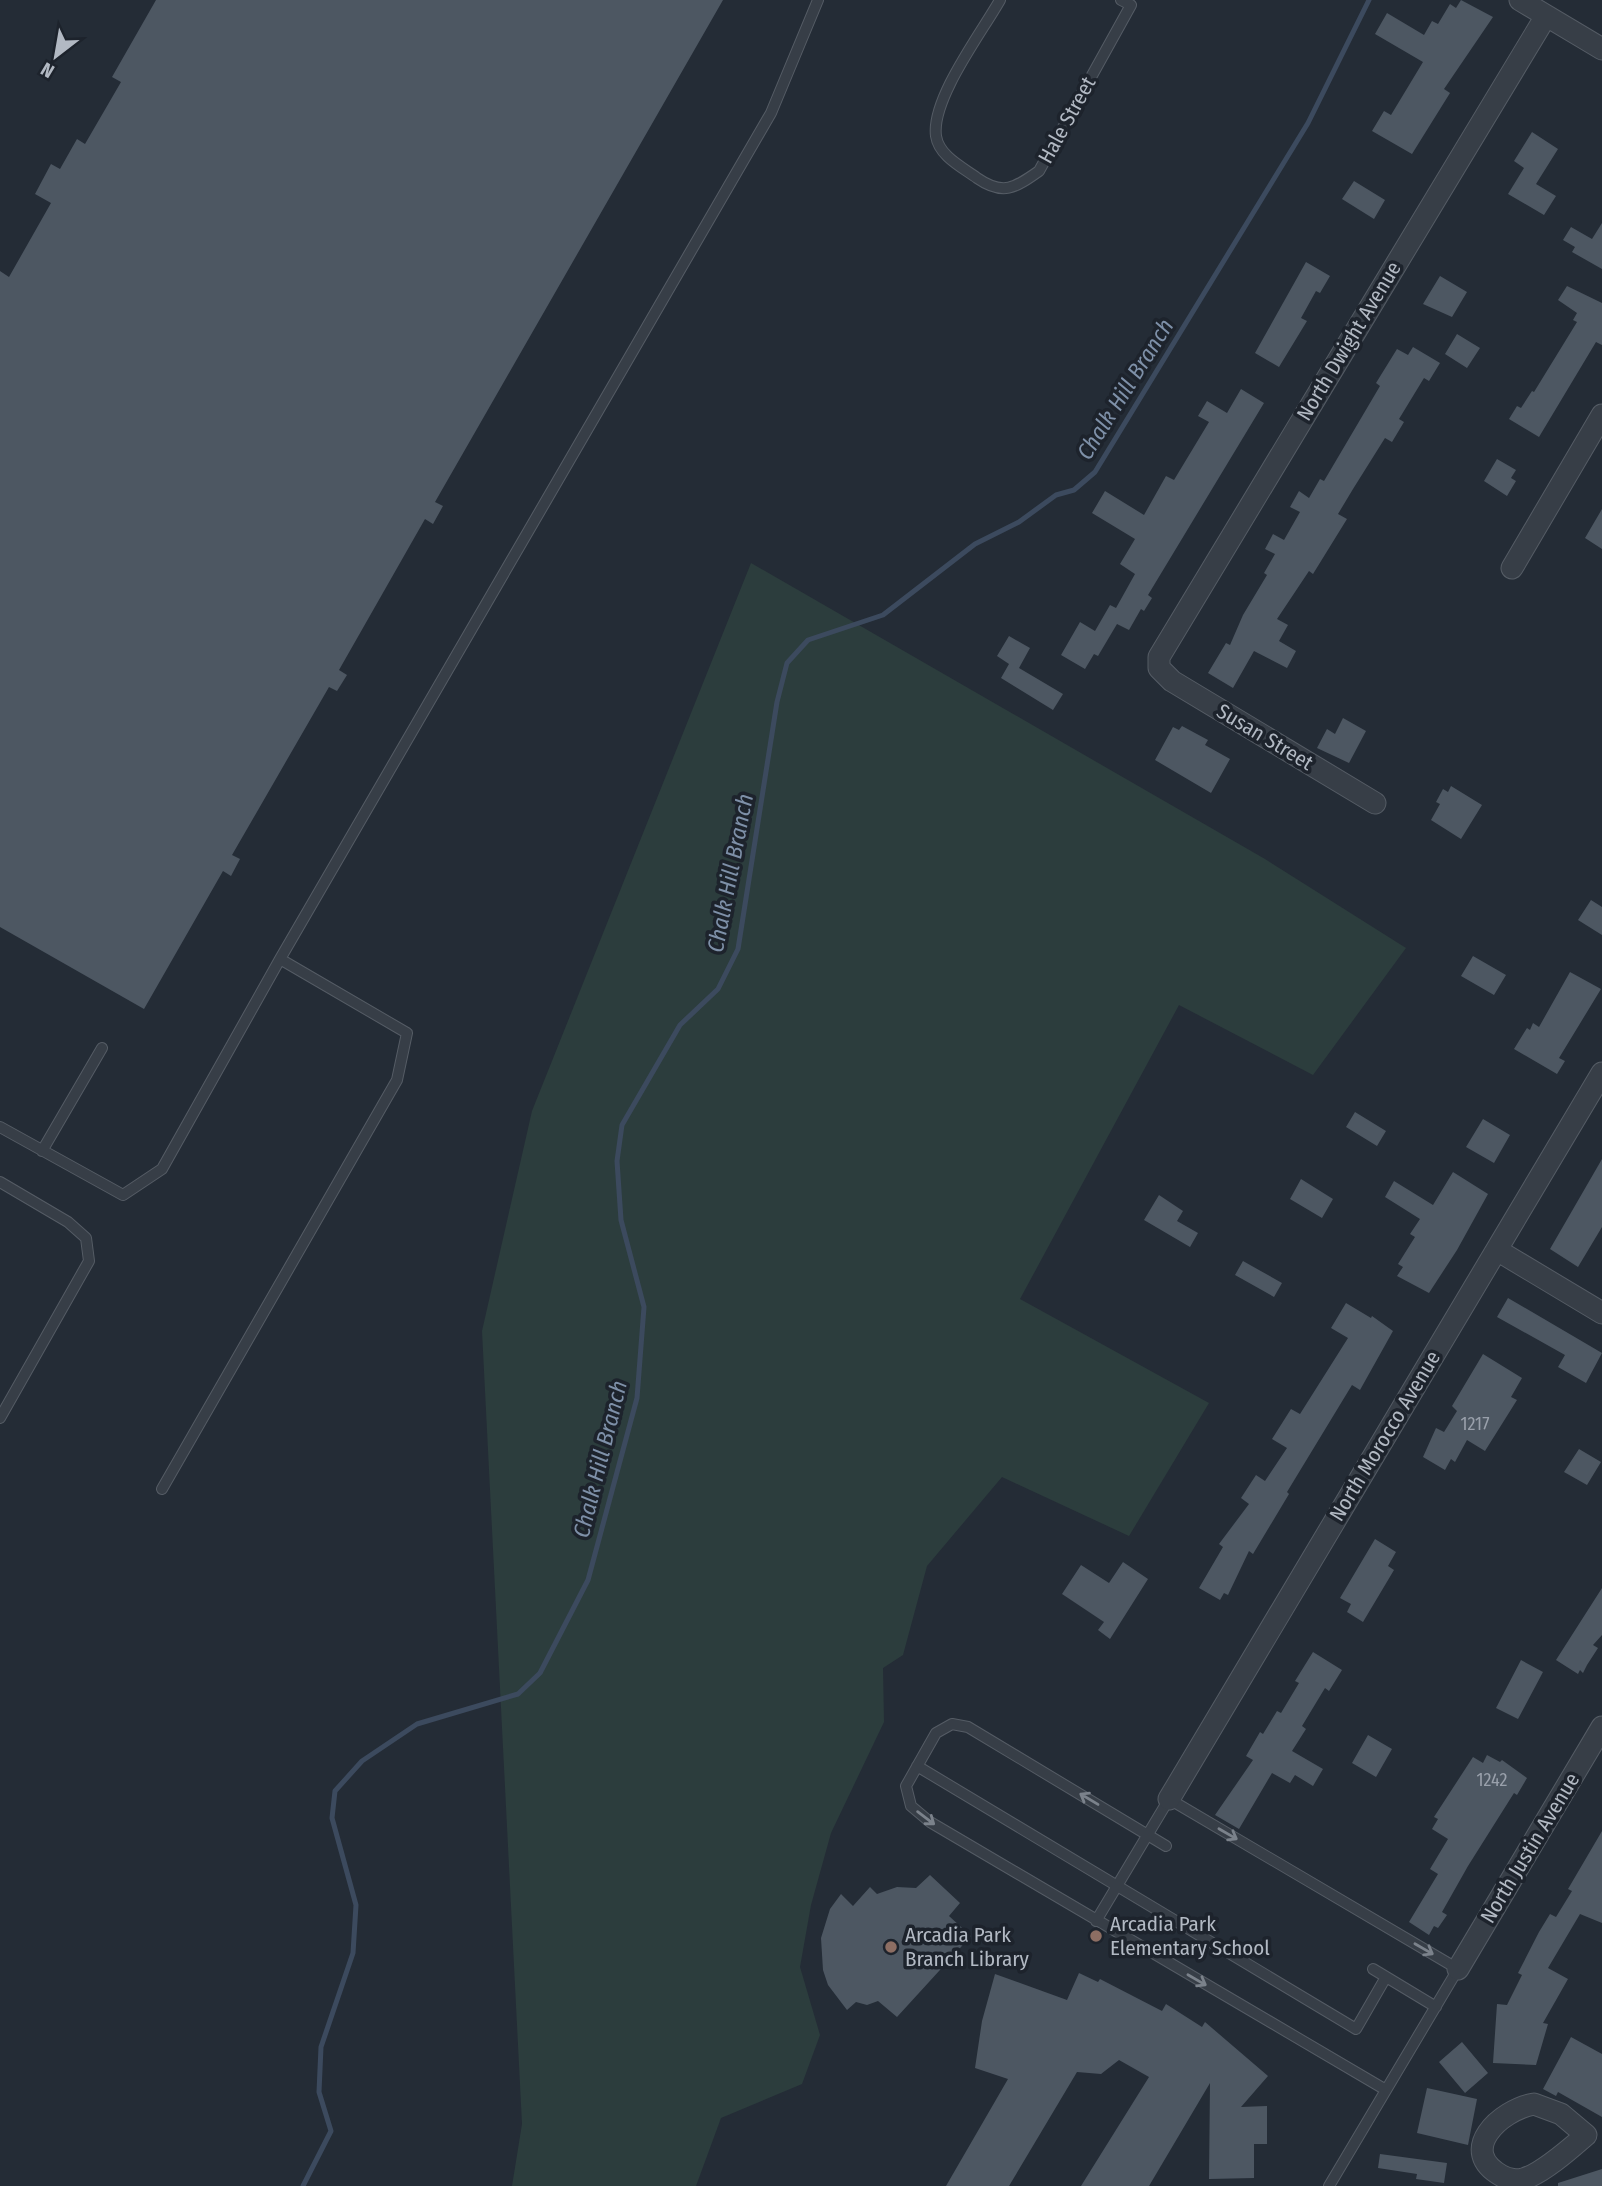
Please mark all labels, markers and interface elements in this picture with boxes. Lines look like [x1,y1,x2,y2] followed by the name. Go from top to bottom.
[21,21,91,91] north arrow
[37,57,58,83] text: N
[1033,72,1102,168] street label: Hale Street
[1291,257,1407,425] street label: North Dwight Avenue
[1071,313,1179,465] water label: Chalk Hill Branch
[1212,698,1318,776] street label: Susan Street
[701,791,759,955] water label: Chalk Hill Branch
[1324,1346,1446,1526] street label: North Morocco Avenue
[567,1378,633,1540] water label: Chalk Hill Branch
[1461,1413,1489,1435] house number: 1217
[1475,1768,1585,1928] street label: North Justin Avenue
[1476,1769,1508,1791] house number: 1242
[1080,1792,1100,1806] one-way arrow
[916,1811,935,1825] one-way arrow
[1218,1827,1238,1841] one-way arrow
[1110,1911,1270,1961] place label: Arcadia Park Elementary School
[905,1922,1030,1972] place label: Arcadia Park Branch Library
[1088,1928,1104,1944] marker: Arcadia Park Elementary School
[883,1939,899,1955] marker: Arcadia Park Branch Library
[1414,1942,1434,1956] one-way arrow
[1187,1973,1207,1987] one-way arrow

